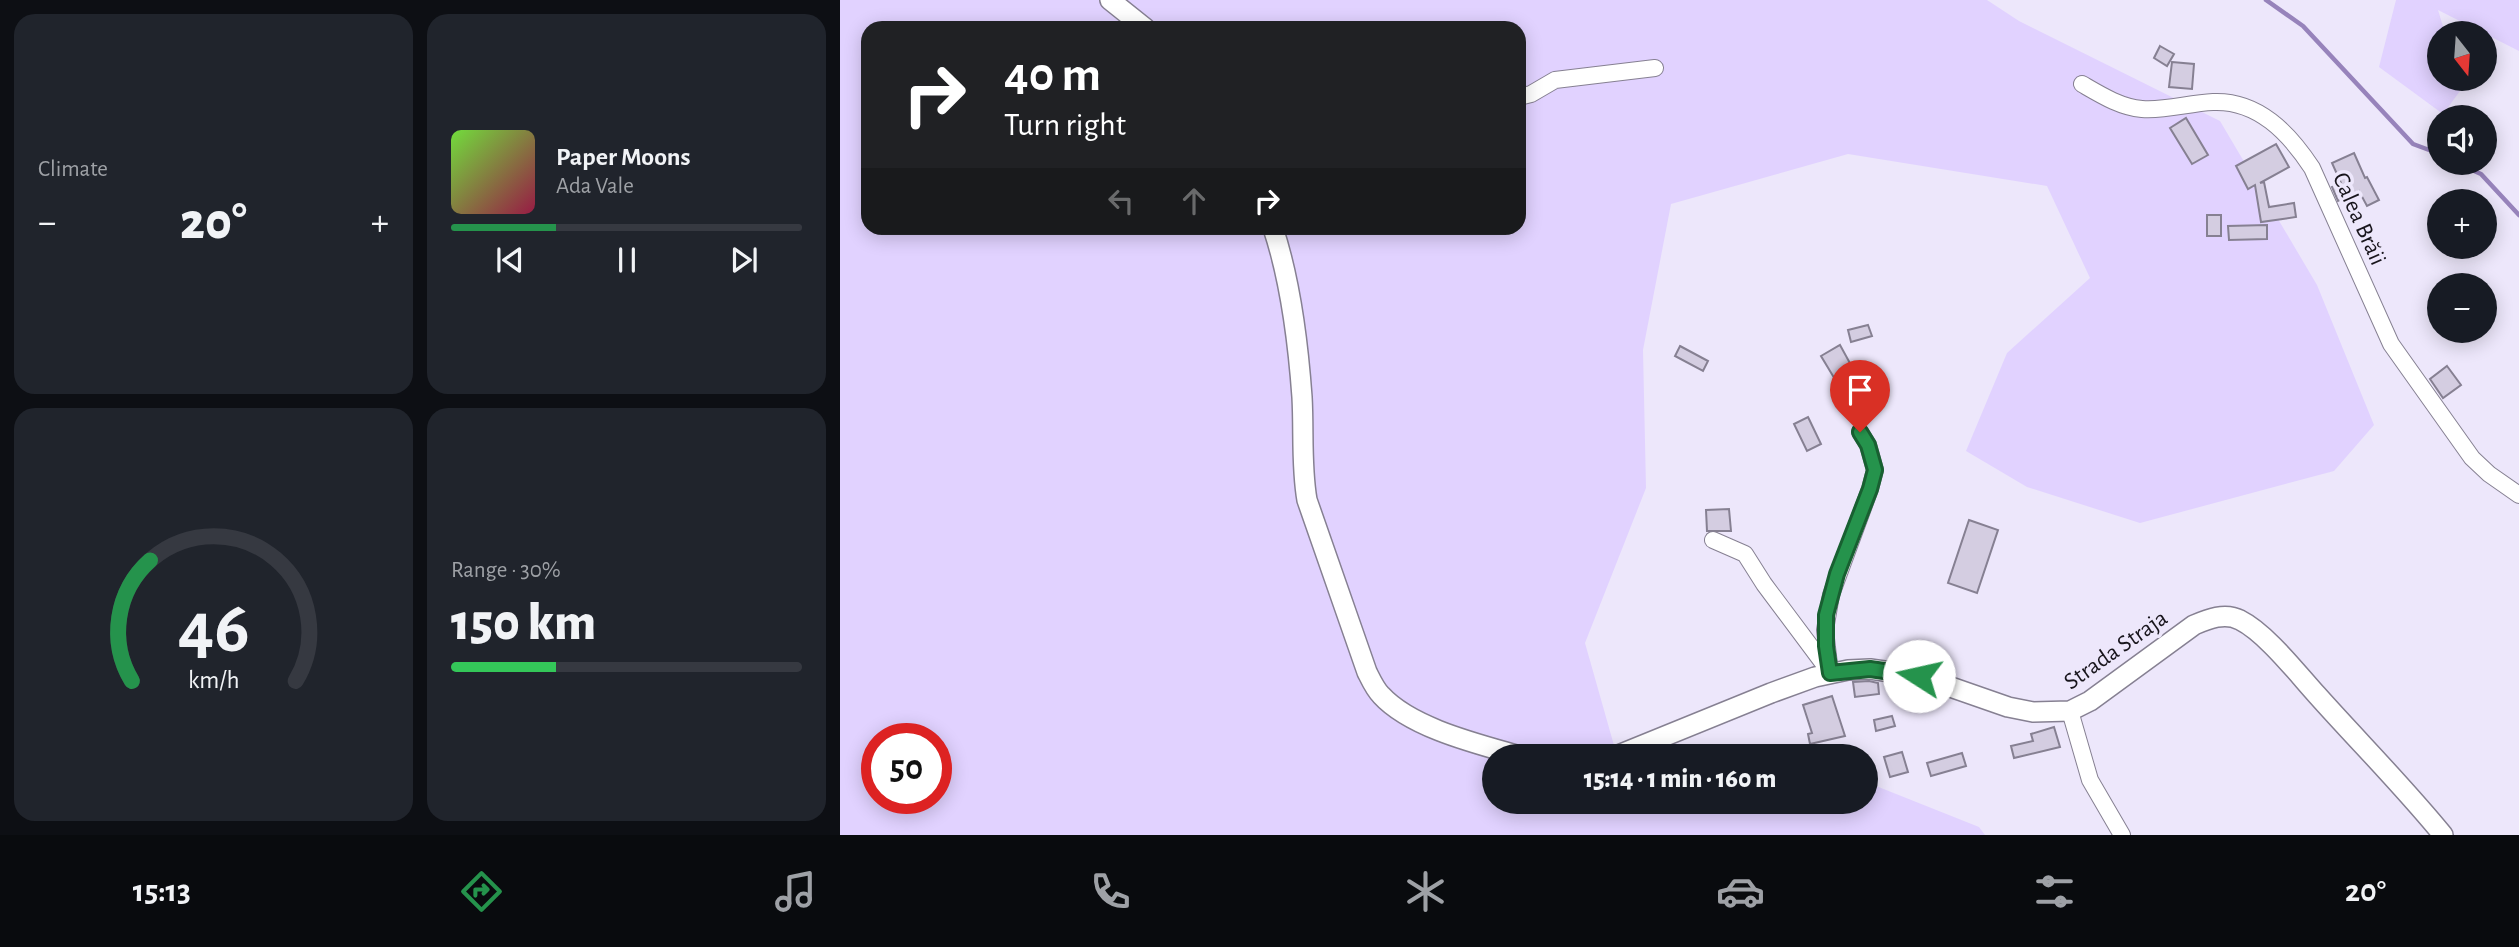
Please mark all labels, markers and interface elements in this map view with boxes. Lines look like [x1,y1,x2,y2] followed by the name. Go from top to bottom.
[2427,21,2497,91] north arrow
[2427,21,2497,343] map controls
[889,49,980,140] icon: right
[1004,51,1101,100] text: 40 m
[2427,105,2497,175] button: sound
[1004,109,1126,141] text: Turn right
[556,144,691,170] text: Paper Moons
[38,158,108,181] text: Climate
[2328,169,2390,269] street label: Calea Brăii
[556,175,634,198] text: Ada Vale
[1102,182,1140,220] icon: left
[1175,182,1213,220] icon: ahead
[1248,182,1286,220] icon: right
[2427,189,2497,259] button: +
[180,196,247,248] text: 20°
[38,204,56,242] text: −
[371,204,389,242] text: +
[491,241,529,279] icon: previous
[608,241,646,279] icon: pause
[725,241,763,279] icon: next
[2427,273,2497,343] button: −
[1830,360,1890,432] pin
[1841,371,1879,409] icon: arrive
[451,559,561,582] text: Range · 30%
[178,593,249,666] text: 46
[451,597,596,649] text: 150 km
[2060,606,2172,694] street label: Strada Straja
[1882,639,1956,713] position arrow
[188,667,239,692] text: km/h
[861,723,952,814] speed limit sign: 50
[1584,766,1776,792] text: 15:14 · 1 min · 160 m
[457,867,506,916] icon: directions
[771,867,820,916] icon: music
[1086,867,1135,916] icon: phone
[1401,867,1450,916] icon: climate
[1716,867,1765,916] icon: car
[2030,867,2079,916] icon: filters
[133,875,191,907] text: 15:13
[2345,875,2386,907] text: 20°

